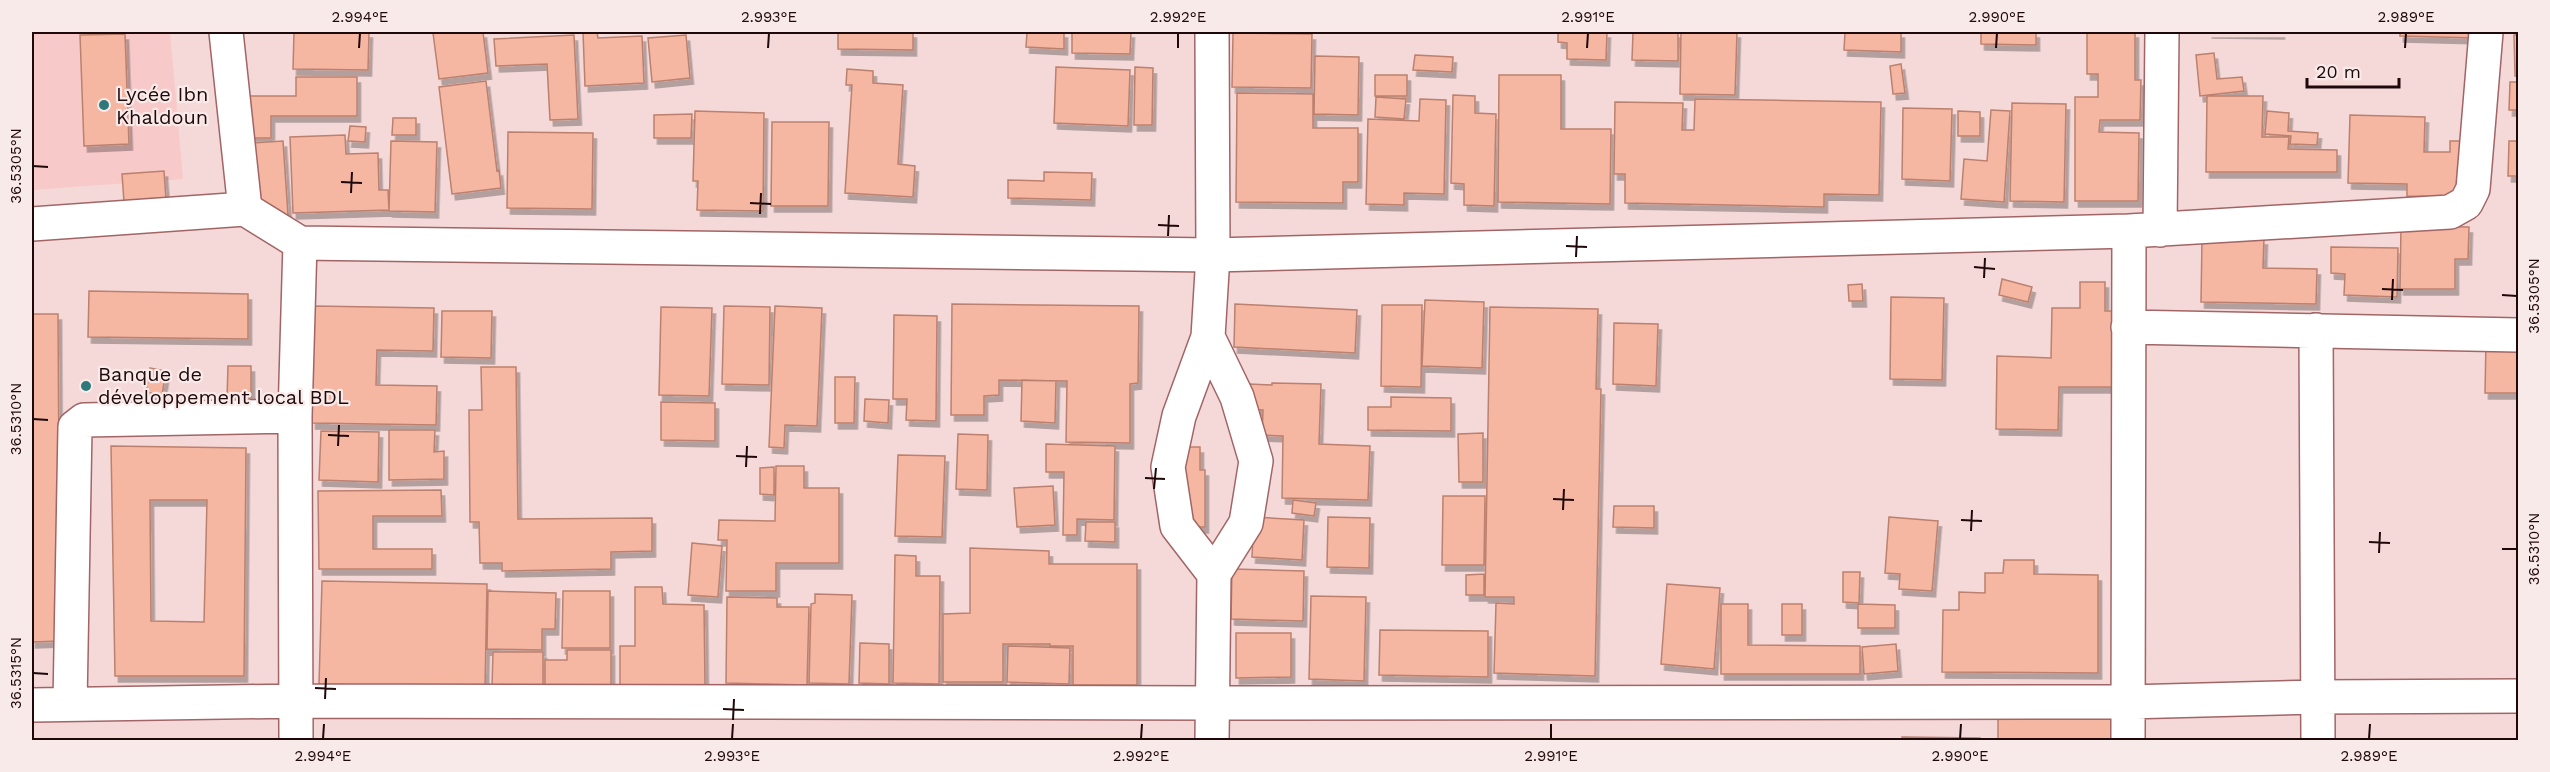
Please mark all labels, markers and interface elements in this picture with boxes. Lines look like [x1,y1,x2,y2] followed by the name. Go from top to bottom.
[332,8,388,26] text: 2.994°E
[741,8,797,26] text: 2.993°E
[1150,8,1206,26] text: 2.992°E
[1561,8,1615,26] text: 2.991°E
[1968,8,2026,26] text: 2.990°E
[2378,8,2434,26] text: 2.989°E
[2307,51,2398,89] scale bar
[2316,61,2361,82] text: 20 m
[116,82,208,129] place label: Lycée Ibn Khaldoun
[97,98,111,112] marker: Lycée Ibn Khaldoun
[7,128,25,204] text: 36.5305°N
[2525,258,2543,334] text: 36.5305°N
[98,362,349,409] place label: Banque de développement local BDL
[79,379,93,393] marker: Banque de développement local BDL
[7,383,25,455] text: 36.5310°N
[2525,513,2543,585] text: 36.5310°N
[7,637,25,709] text: 36.5315°N
[295,747,351,765] text: 2.994°E
[704,747,760,765] text: 2.993°E
[1113,747,1169,765] text: 2.992°E
[1524,747,1578,765] text: 2.991°E
[1931,747,1989,765] text: 2.990°E
[2341,747,2397,765] text: 2.989°E

